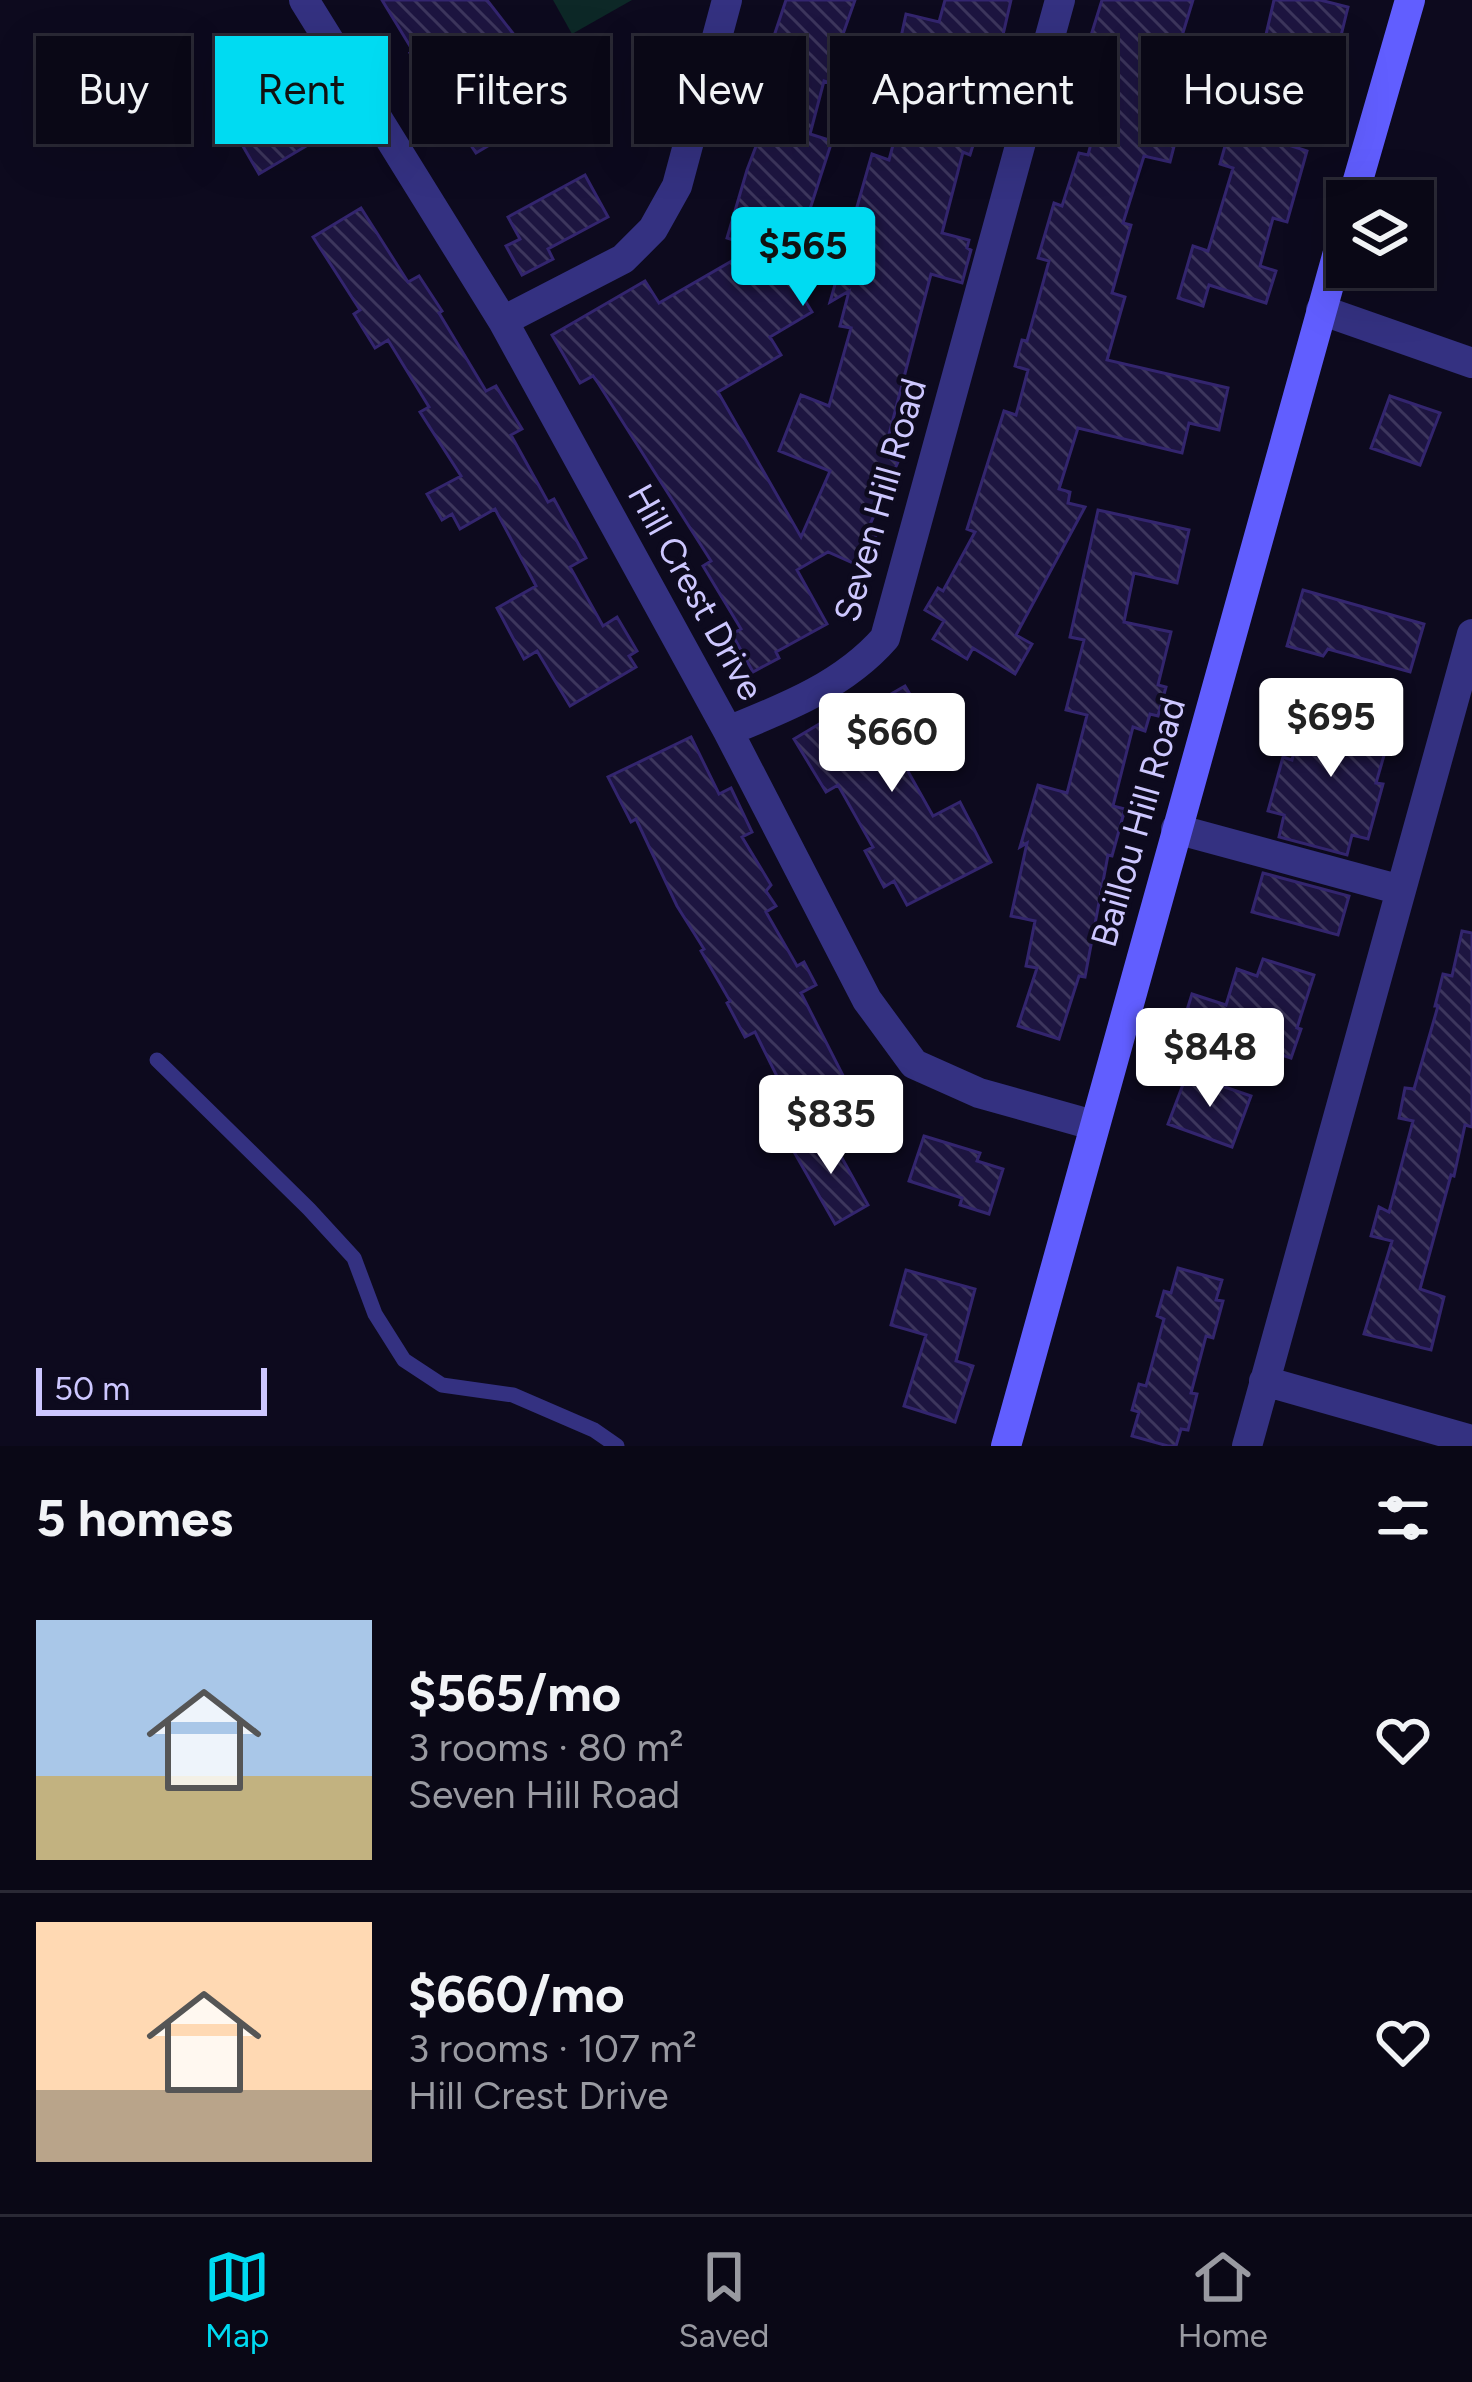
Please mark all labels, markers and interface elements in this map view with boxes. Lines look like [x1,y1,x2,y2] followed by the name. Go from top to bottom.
[36,36,191,144] chip: Buy
[215,36,388,144] chip: Rent
[412,36,610,144] chip: Filters
[634,36,806,144] chip: New
[830,36,1117,144] chip: Apartment
[1141,36,1346,144] chip: House
[1326,180,1434,288] map controls
[1326,180,1434,288] button: layers
[732,207,874,309] pin: $565
[758,222,848,269] text: $565
[825,373,935,627] street label: Seven Hill Road
[619,476,773,708] street label: Hill Crest Drive
[1260,678,1402,780] pin: $695
[1082,692,1194,952] street label: Baillou Hill Road
[821,693,963,795] pin: $660
[1286,693,1376,740] text: $695
[846,708,938,755] text: $660
[1139,1008,1281,1110] pin: $848
[1163,1023,1257,1070] text: $848
[760,1075,902,1177] pin: $835
[786,1090,876,1137] text: $835
[36,1362,267,1415] scale bar
[54,1369,130,1408] text: 50 m
[1370,1485,1436,1551] icon: filters
[36,1488,233,1549] text: 5 homes
[408,1663,621,1724] text: $565/mo
[132,1668,276,1812] icon: home
[1370,1707,1436,1773] icon: heart
[408,1724,684,1771] text: 3 rooms · 80 m²
[408,1771,680,1818] text: Seven Hill Road
[408,1964,625,2025] text: $660/mo
[132,1970,276,2114] icon: home
[1370,2009,1436,2075] icon: heart
[408,2025,697,2072] text: 3 rooms · 107 m²
[408,2072,668,2119] text: Hill Crest Drive
[204,2244,270,2355] tab: Map
[678,2244,769,2355] tab: Saved
[1178,2244,1268,2355] tab: Home

